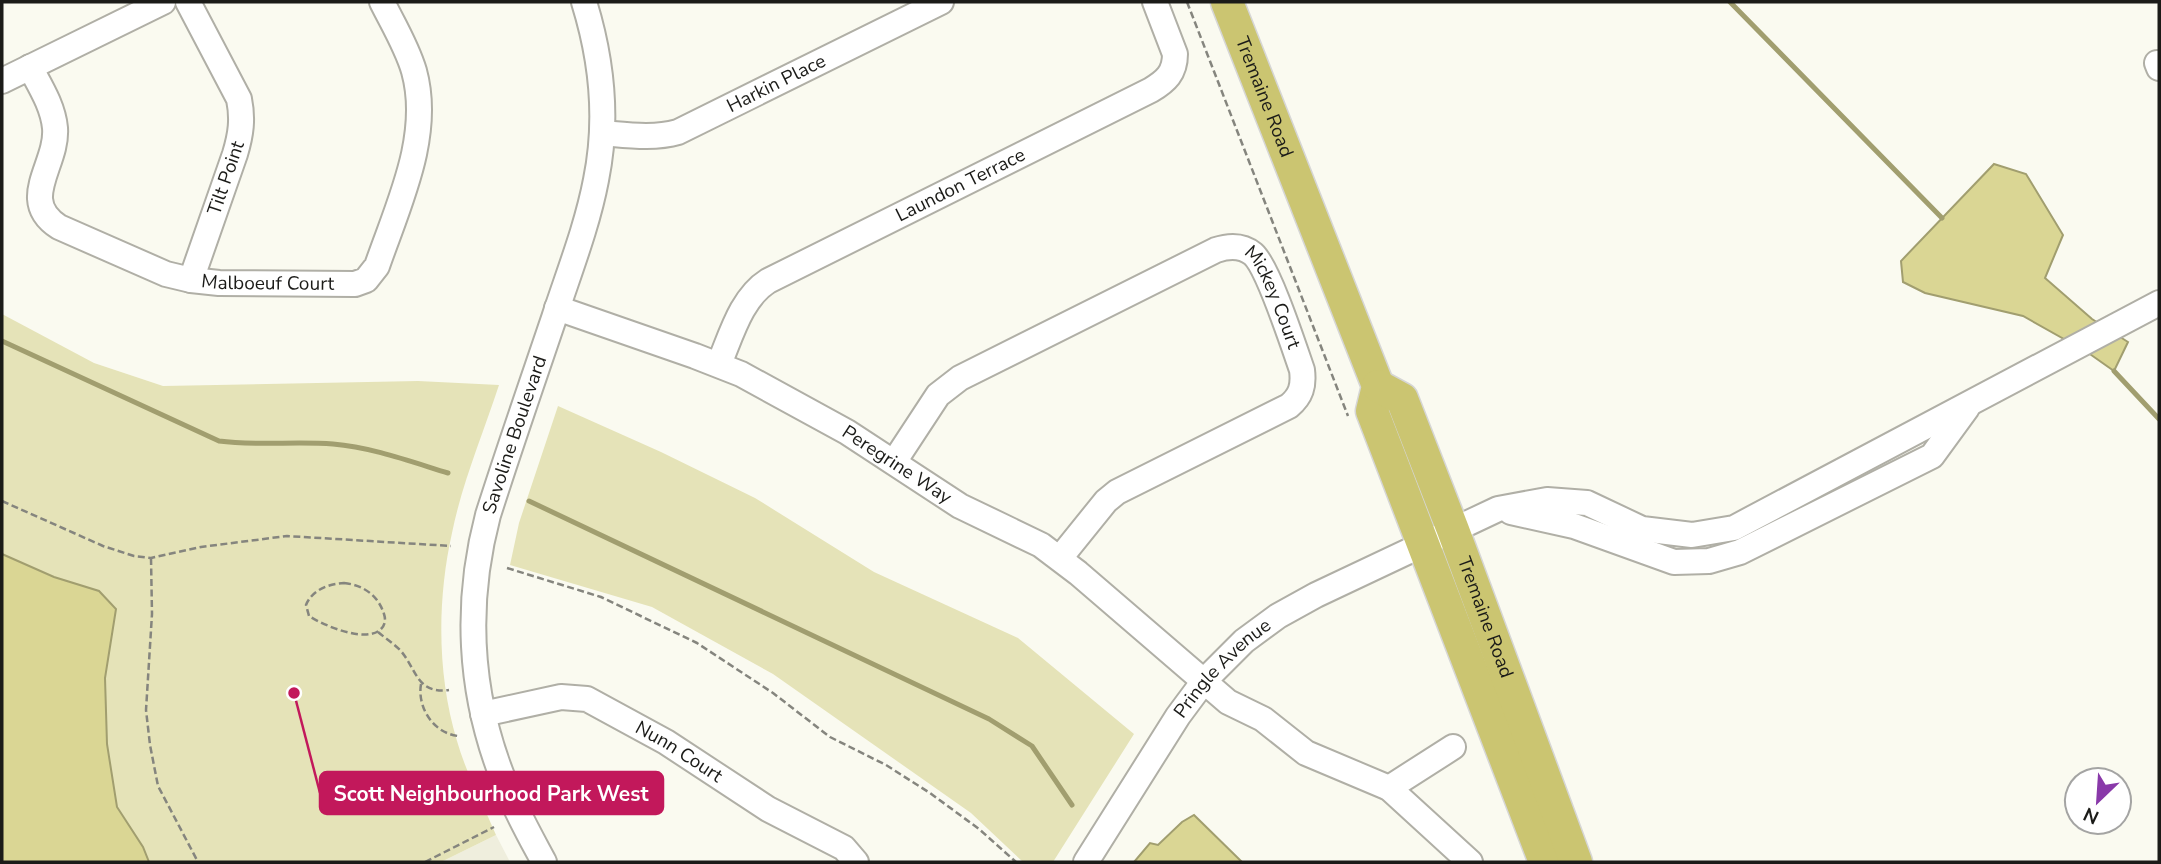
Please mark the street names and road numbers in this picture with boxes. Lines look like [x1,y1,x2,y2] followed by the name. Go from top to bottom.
[1229,33,1300,161] street label: Tremaine Road
[722,48,830,119] street label: Harkin Place
[201,137,251,219] street label: Tilt Point
[891,142,1030,228] street label: Laundon Terrace
[1239,239,1307,353] street label: Mickey Court
[200,268,335,297] street label: Malboeuf Court
[476,352,553,517] street label: Savoline Boulevard
[837,419,957,510] street label: Peregrine Way
[1451,553,1520,682] street label: Tremaine Road
[1168,613,1276,724] street label: Pringle Avenue
[631,715,728,789] street label: Nunn Court

